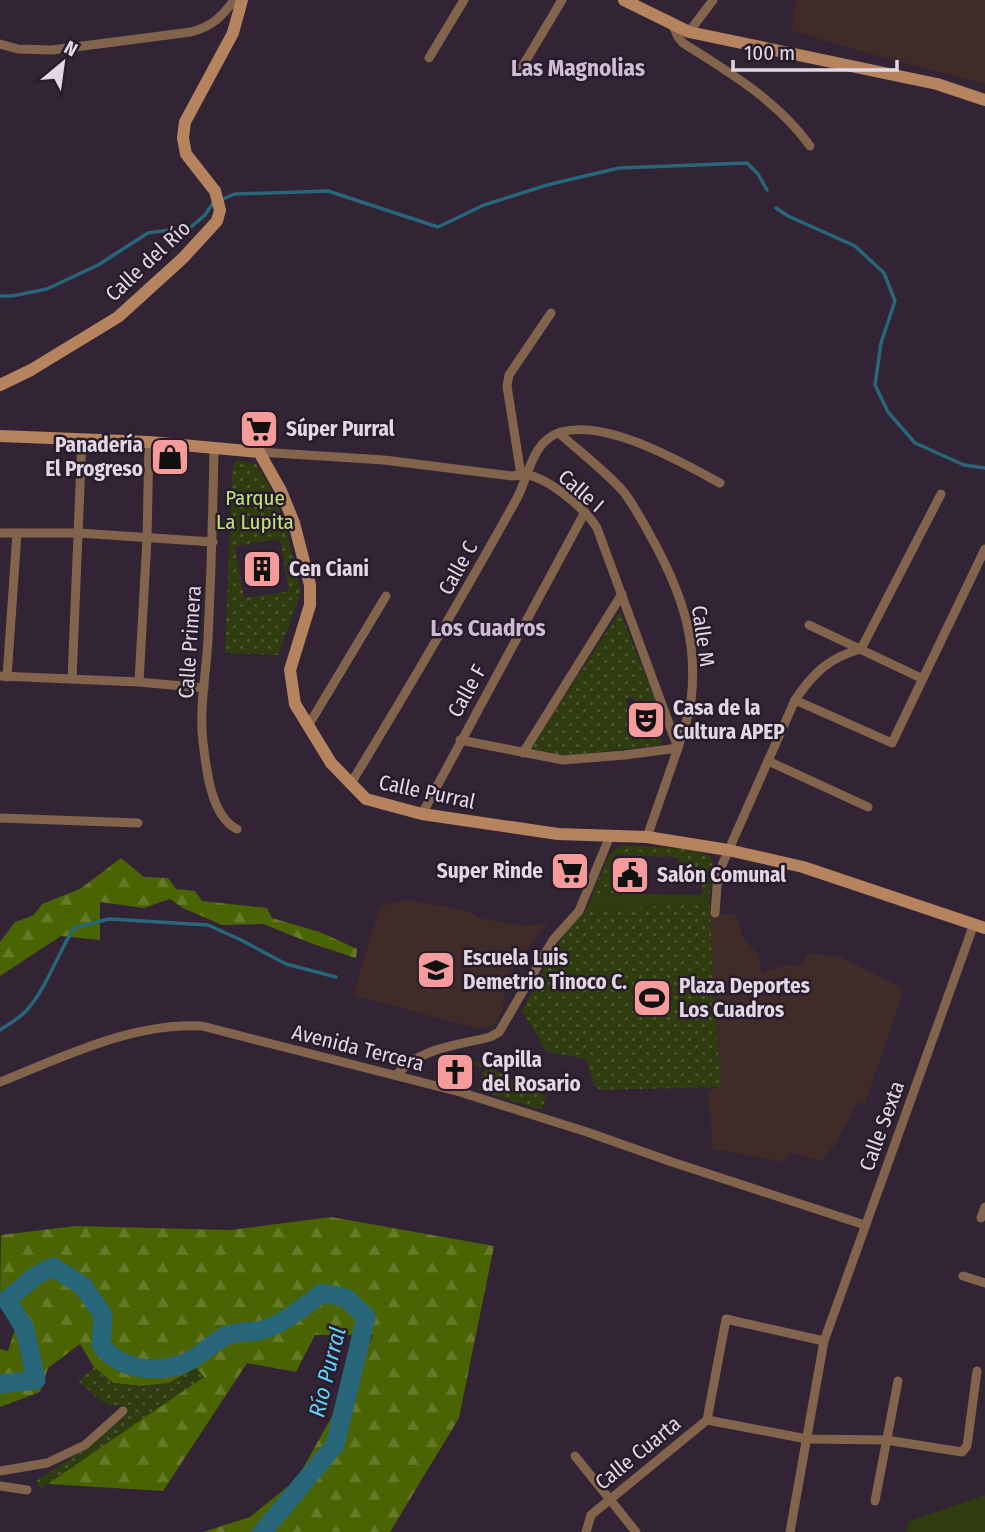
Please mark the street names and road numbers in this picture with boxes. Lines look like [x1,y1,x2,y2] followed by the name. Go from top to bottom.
[100,215,196,307] street label: Calle del Río
[553,464,609,518] street label: Calle I
[433,536,483,599] street label: Calle C
[173,584,207,700] street label: Calle Primera
[686,604,720,668] street label: Calle M
[442,660,492,722] street label: Calle F
[376,769,478,815] street label: Calle Purral
[289,1019,427,1077] street label: Avenida Tercera
[854,1078,910,1174] street label: Calle Sexta
[590,1411,686,1495] street label: Calle Cuarta

